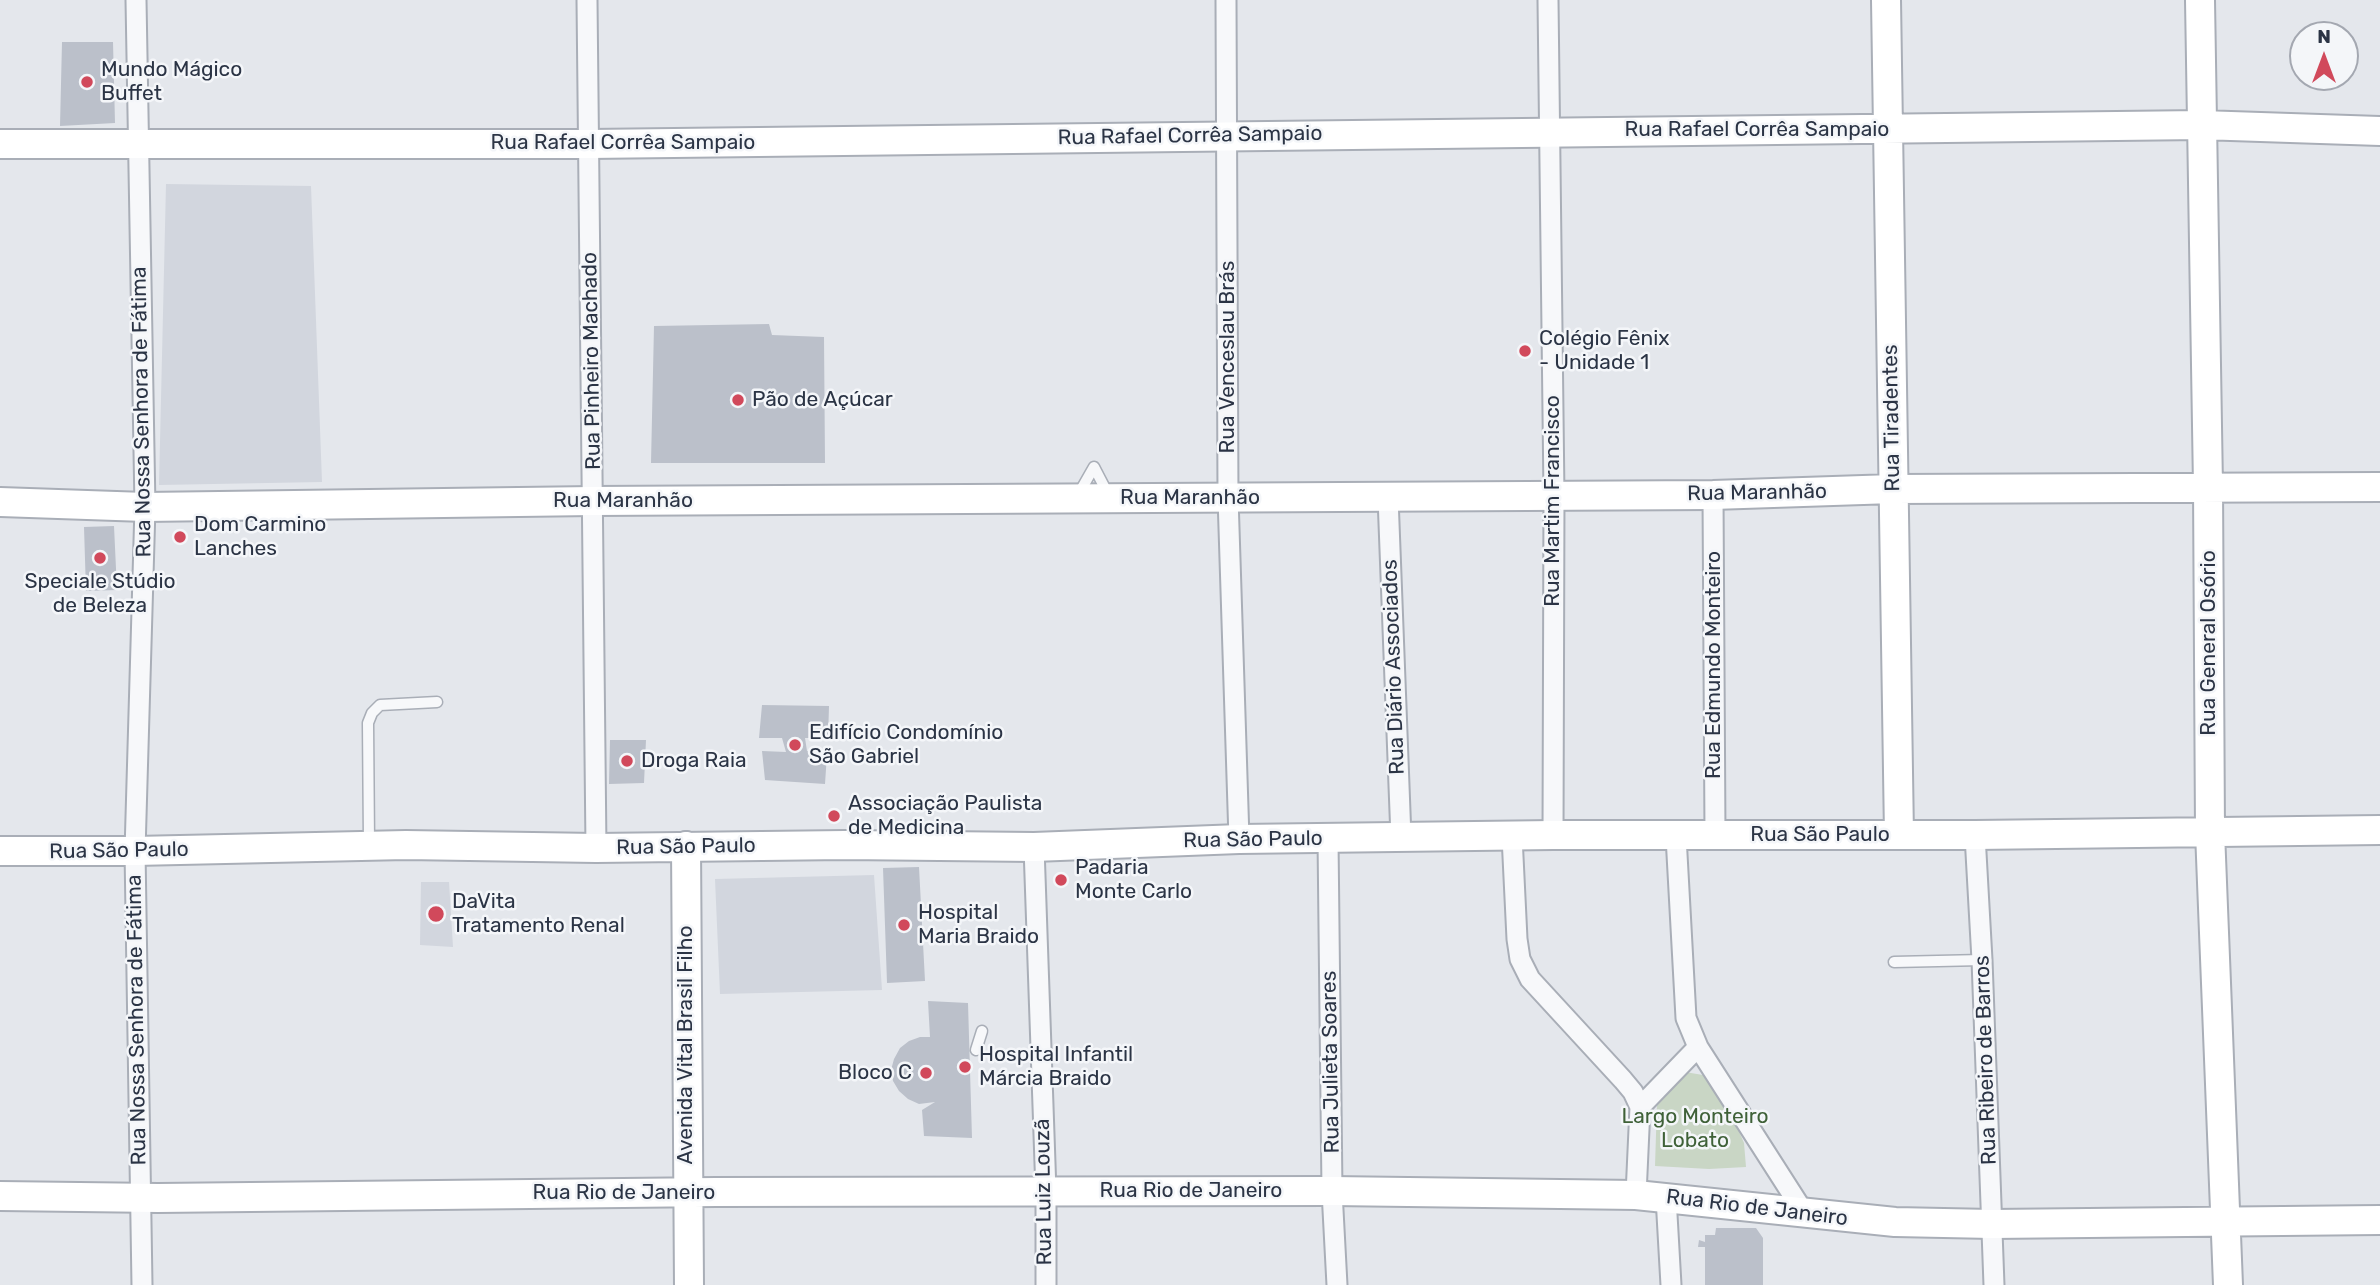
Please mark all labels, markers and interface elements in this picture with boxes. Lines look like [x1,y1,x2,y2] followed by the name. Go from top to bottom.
[2289,21,2359,91] north arrow
[2317,25,2331,48] text: N
[101,57,242,107] place label: Mundo Mágico Buffet
[79,74,95,90] marker: Mundo Mágico Buffet
[1625,117,1889,143] street label: Rua Rafael Corrêa Sampaio
[1057,121,1323,151] street label: Rua Rafael Corrêa Sampaio
[491,130,755,156] street label: Rua Rafael Corrêa Sampaio
[578,252,606,470] street label: Rua Pinheiro Machado
[1215,261,1241,453] street label: Rua Venceslau Brás
[127,266,157,558] street label: Rua Nossa Senhora de Fátima
[1539,326,1670,376] place label: Colégio Fênix - Unidade 1
[1517,343,1533,359] marker: Colégio Fênix - Unidade 1
[1878,344,1906,492] street label: Rua Tiradentes
[752,387,893,413] place label: Pão de Açúcar
[730,392,746,408] marker: Pão de Açúcar
[1540,395,1566,607] street label: Rua Martim Francisco
[1687,479,1827,507] street label: Rua Maranhão
[1120,485,1260,511] street label: Rua Maranhão
[553,488,693,514] street label: Rua Maranhão
[194,512,326,562] place label: Dom Carmino Lanches
[172,529,188,545] marker: Dom Carmino Lanches
[92,550,108,566] marker: Speciale Stúdio de Beleza
[2196,550,2222,736] street label: Rua General Osório
[1701,551,1727,779] street label: Rua Edmundo Monteiro
[1378,559,1410,775] street label: Rua Diário Associados
[24,569,176,619] place label: Speciale Stúdio de Beleza
[809,720,1003,770] place label: Edifício Condomínio São Gabriel
[787,737,803,753] marker: Edifício Condomínio São Gabriel
[641,748,747,774] place label: Droga Raia
[619,753,635,769] marker: Droga Raia
[848,791,1042,841] place label: Associação Paulista de Medicina
[826,808,842,824] marker: Associação Paulista de Medicina
[1750,822,1890,848] street label: Rua São Paulo
[1183,826,1323,854] street label: Rua São Paulo
[616,833,756,861] street label: Rua São Paulo
[49,837,189,865] street label: Rua São Paulo
[1075,855,1192,905] place label: Padaria Monte Carlo
[1053,872,1069,888] marker: Padaria Monte Carlo
[122,874,152,1166] street label: Rua Nossa Senhora de Fátima
[452,889,625,939] place label: DaVita Tratamento Renal
[918,900,1039,950] place label: Hospital Maria Braido
[426,904,446,924] marker: DaVita Tratamento Renal
[896,917,912,933] marker: Hospital Maria Braido
[673,925,699,1165] street label: Avenida Vital Brasil Filho
[1970,955,2002,1165] street label: Rua Ribeiro de Barros
[1317,970,1345,1154] street label: Rua Julieta Soares
[979,1042,1133,1092] place label: Hospital Infantil Márcia Braido
[957,1059,973,1075] marker: Hospital Infantil Márcia Braido
[838,1060,912,1086] place label: Bloco C
[918,1065,934,1081] marker: Bloco C
[1621,1104,1769,1154] park label: Largo Monteiro Lobato
[1030,1118,1058,1266] street label: Rua Luiz Louzã
[1100,1178,1282,1204] street label: Rua Rio de Janeiro
[533,1180,715,1206] street label: Rua Rio de Janeiro
[1665,1184,1849,1232] street label: Rua Rio de Janeiro

